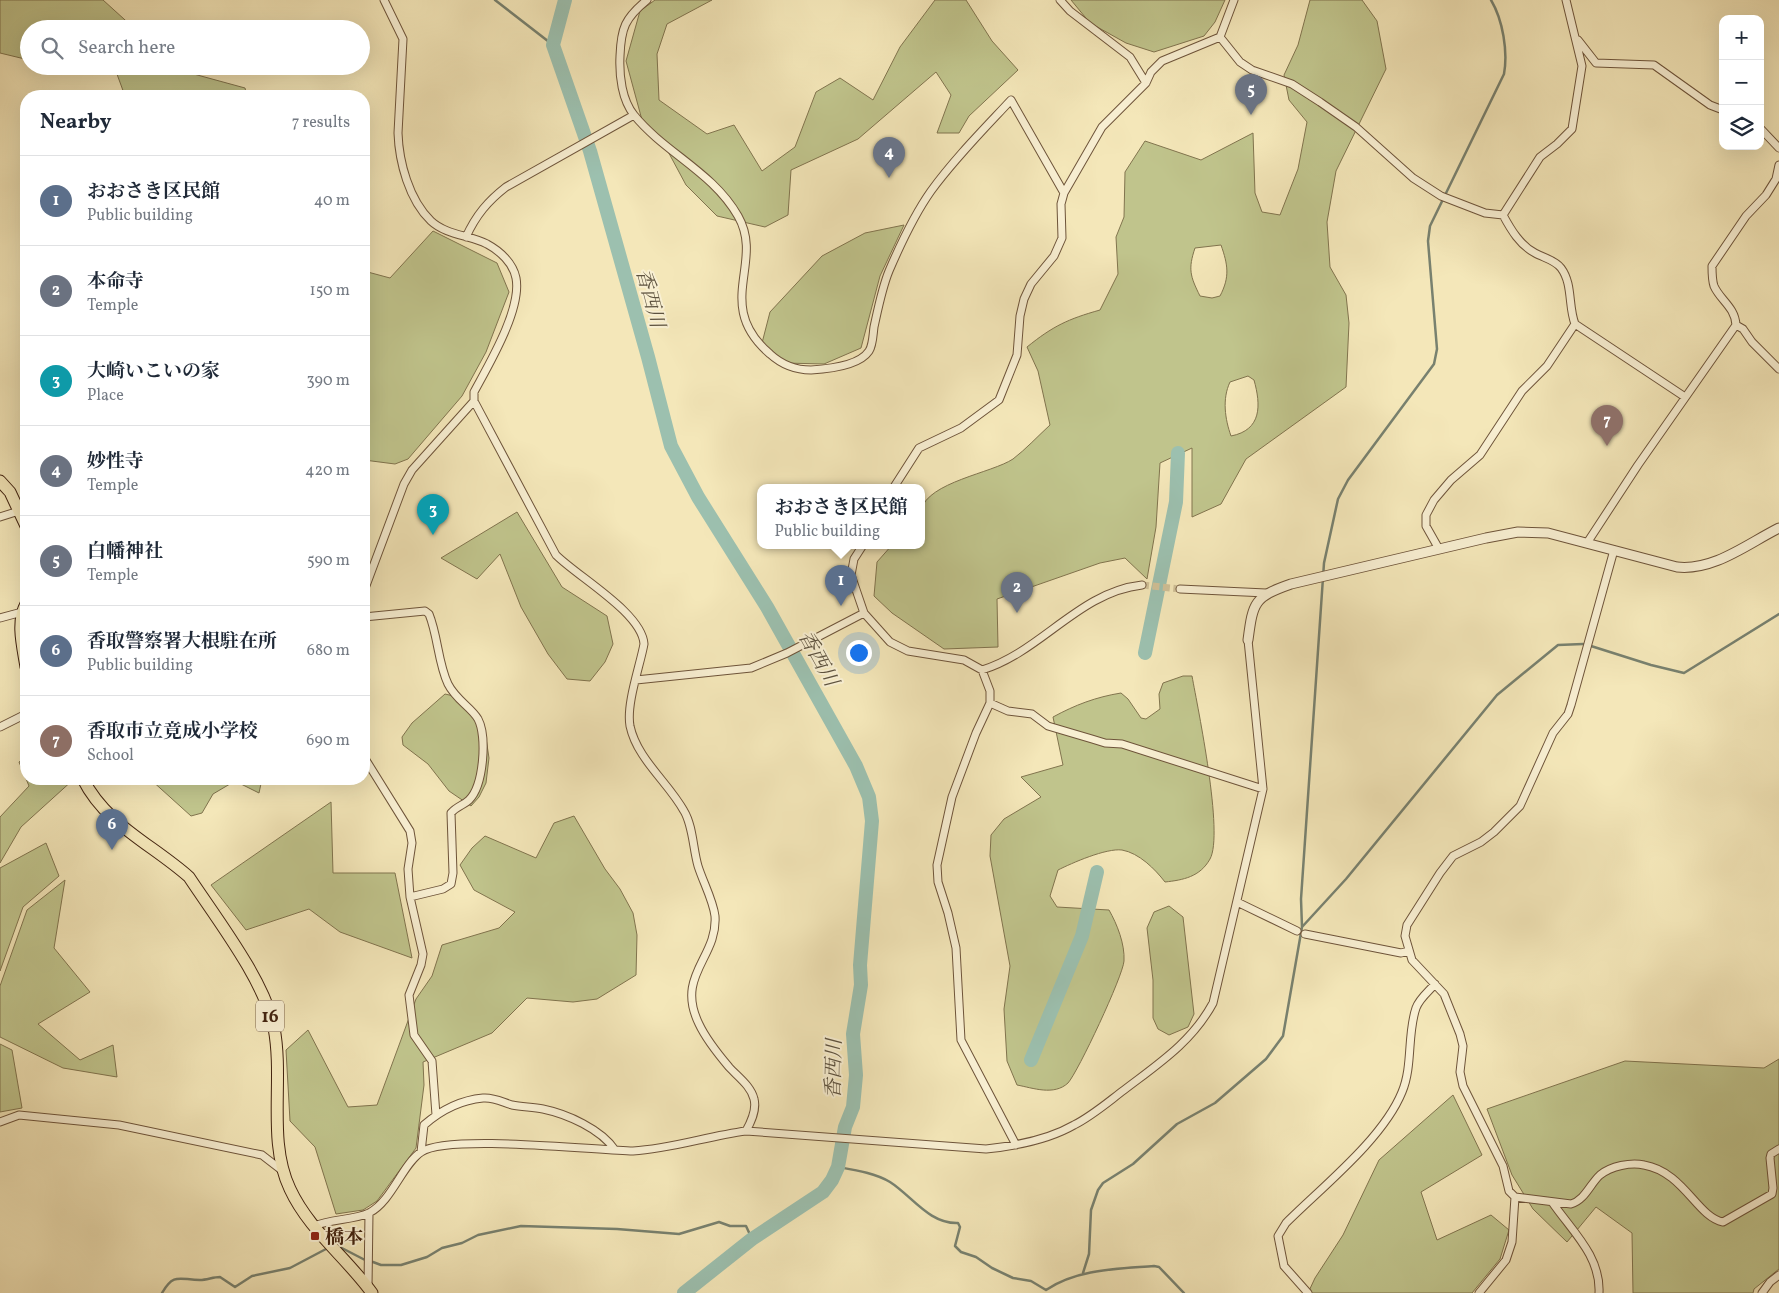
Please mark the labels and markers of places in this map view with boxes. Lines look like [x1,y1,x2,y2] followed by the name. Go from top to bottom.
[1235,74,1267,115] pin: 5
[873,137,905,178] pin: 4
[1591,405,1623,446] pin: 7
[417,494,449,535] pin: 3
[825,565,857,606] pin: 1
[1001,572,1033,613] pin: 2
[96,809,128,850] pin: 6
[325,1225,363,1251] place label: 橋本
[309,1230,321,1242] marker: 橋本

